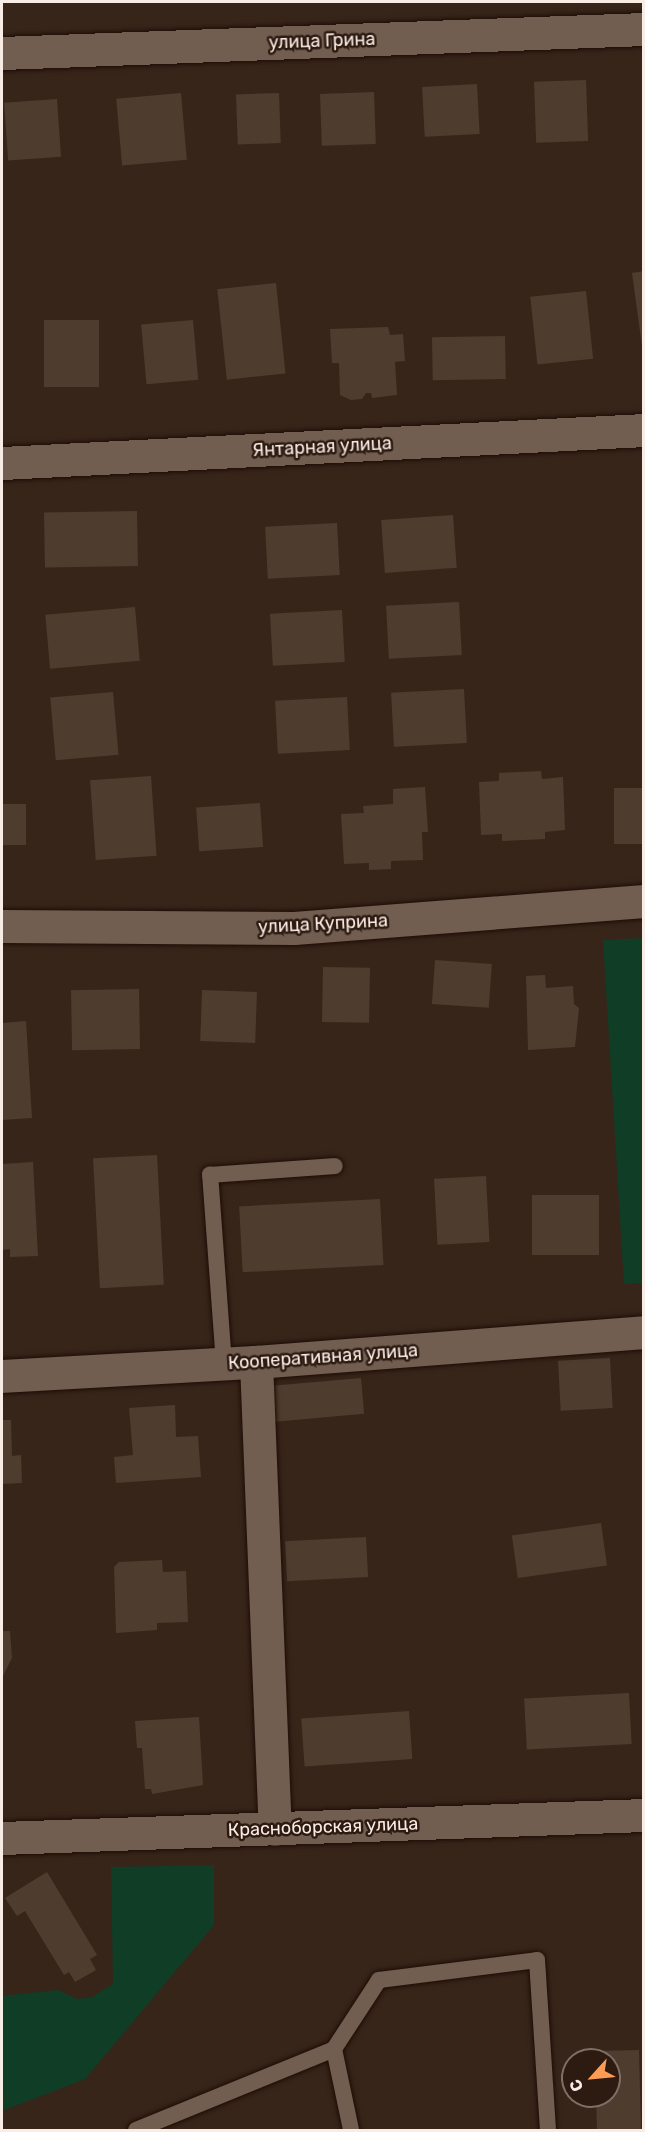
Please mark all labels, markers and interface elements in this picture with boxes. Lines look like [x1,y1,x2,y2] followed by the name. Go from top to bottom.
[268,28,376,54] street label: улица Грина
[252,433,392,461] street label: Янтарная улица
[258,910,388,938] street label: улица Куприна
[227,1340,419,1374] street label: Кооперативная улица
[227,1813,419,1841] street label: Красноборская улица
[561,2048,621,2108] north arrow
[565,2076,587,2095] text: С

